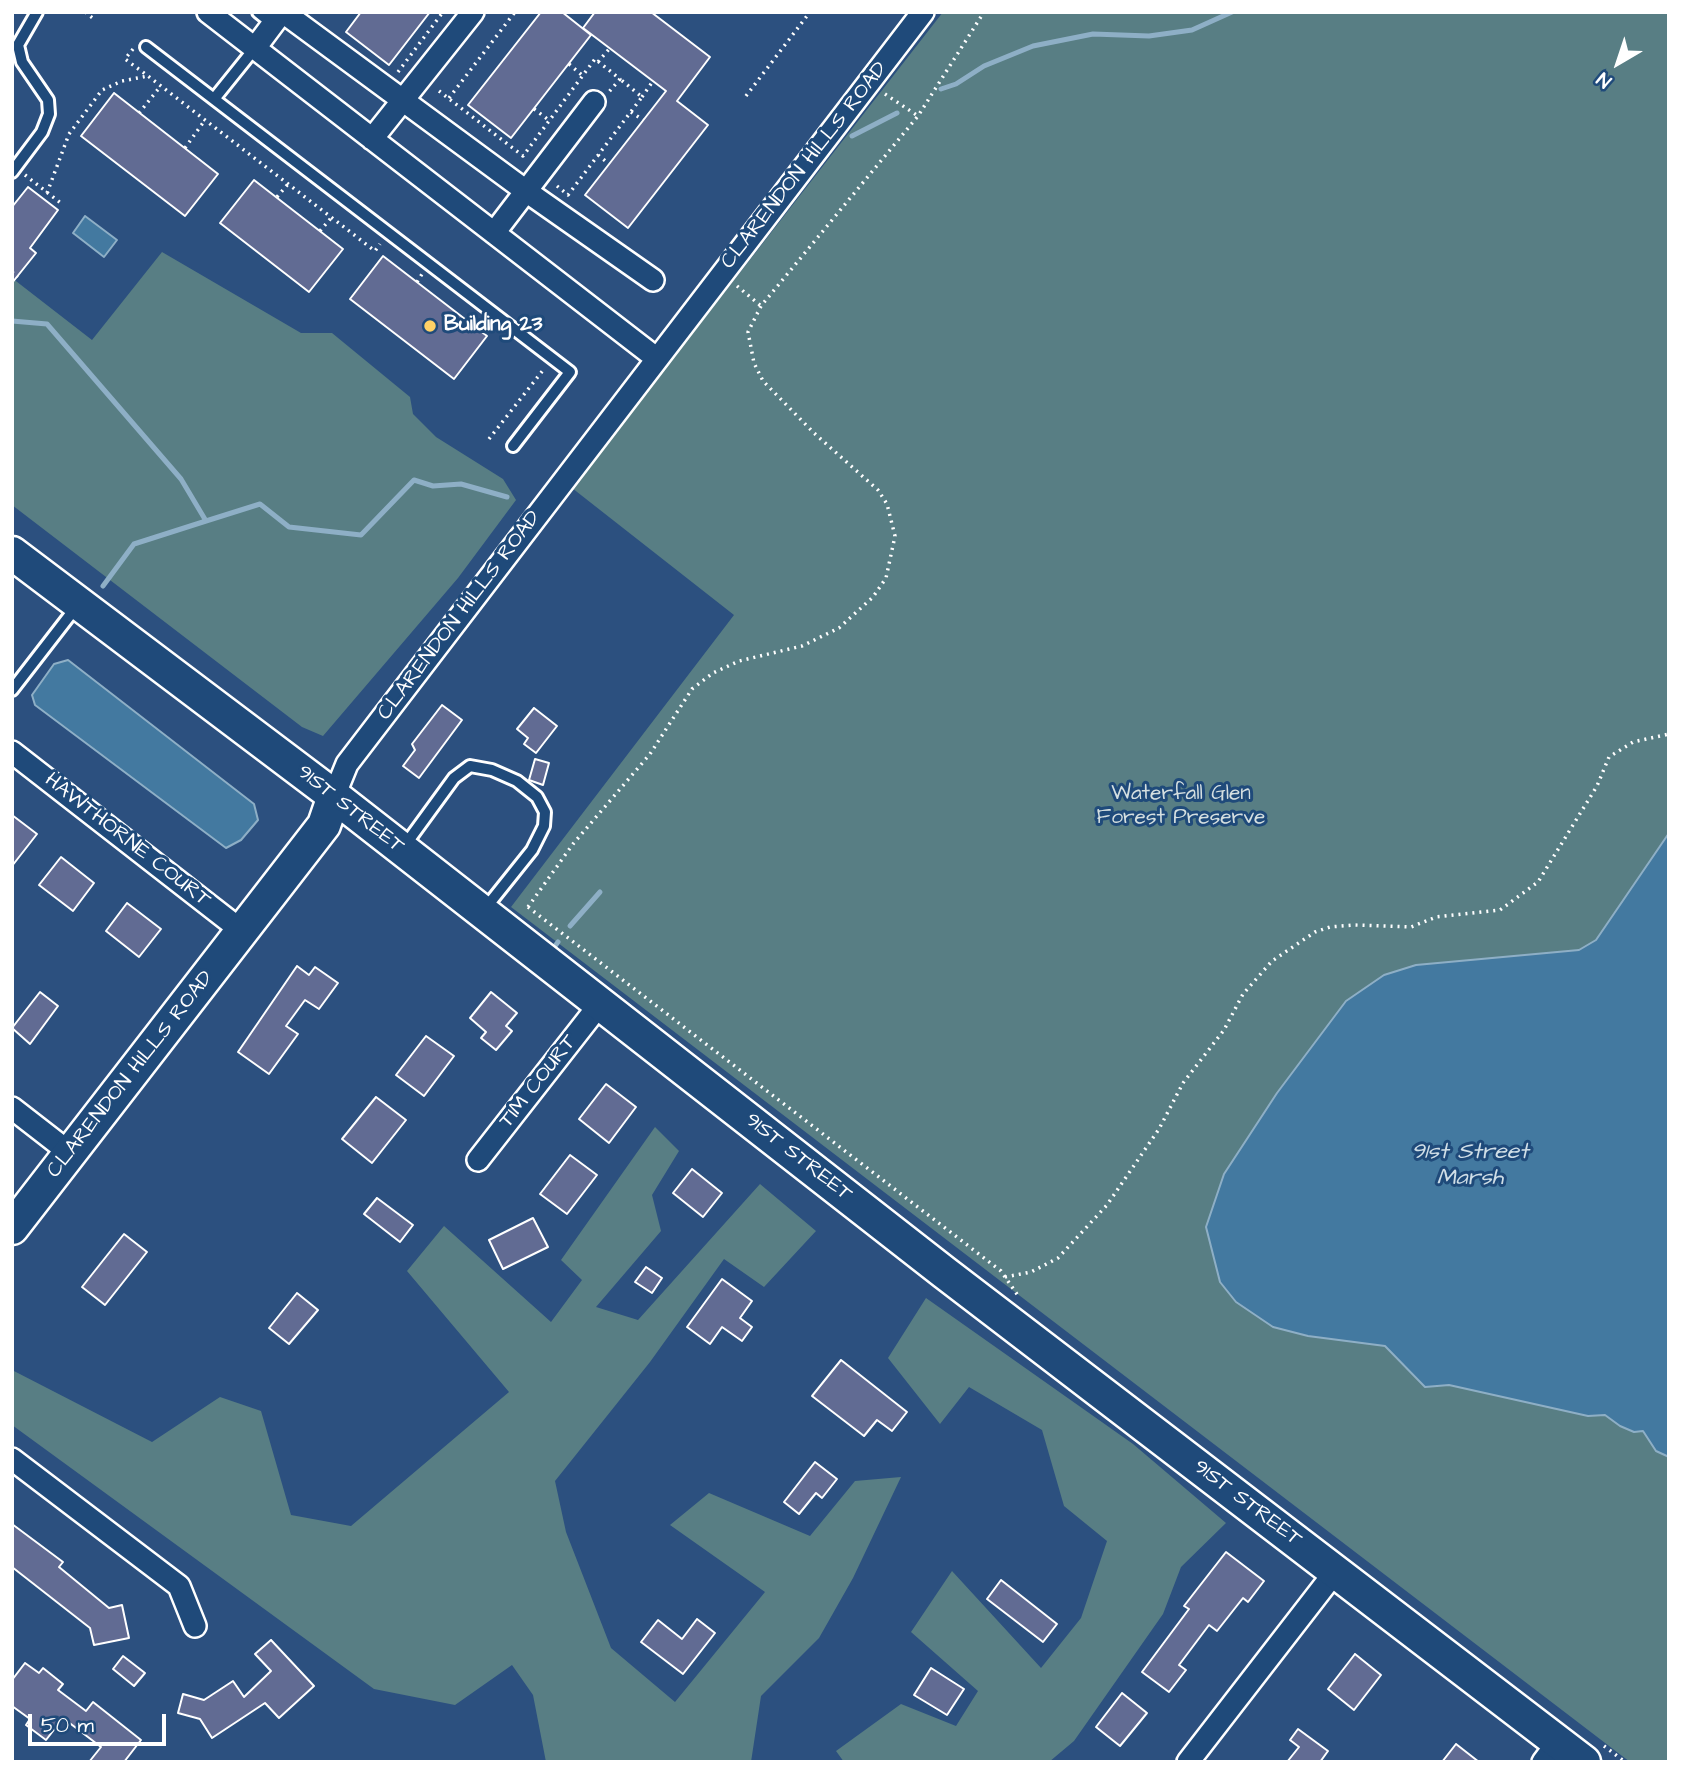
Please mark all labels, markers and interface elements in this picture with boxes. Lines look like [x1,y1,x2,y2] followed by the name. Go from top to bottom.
[1583,28,1653,98] north arrow
[716,58,894,274] street label: CLARENDON HILLS ROAD
[1591,65,1618,94] text: N
[444,313,542,339] place label: Building 23
[422,318,438,334] marker: Building 23
[373,506,547,726] street label: CLARENDON HILLS ROAD
[291,760,409,860] street label: 91ST STREET
[39,768,215,914] street label: HAWTHORNE COURT
[1097,782,1265,832] park label: Waterfall Glen Forest Preserve
[42,967,220,1183] street label: CLARENDON HILLS ROAD
[495,1031,583,1133] street label: TIM COURT
[739,1108,857,1208] street label: 91ST STREET
[1411,1139,1529,1193] water label: 91st Street Marsh
[1188,1455,1306,1553] street label: 91ST STREET
[32,1700,170,1744] scale bar
[41,1711,94,1740] text: 50 m

